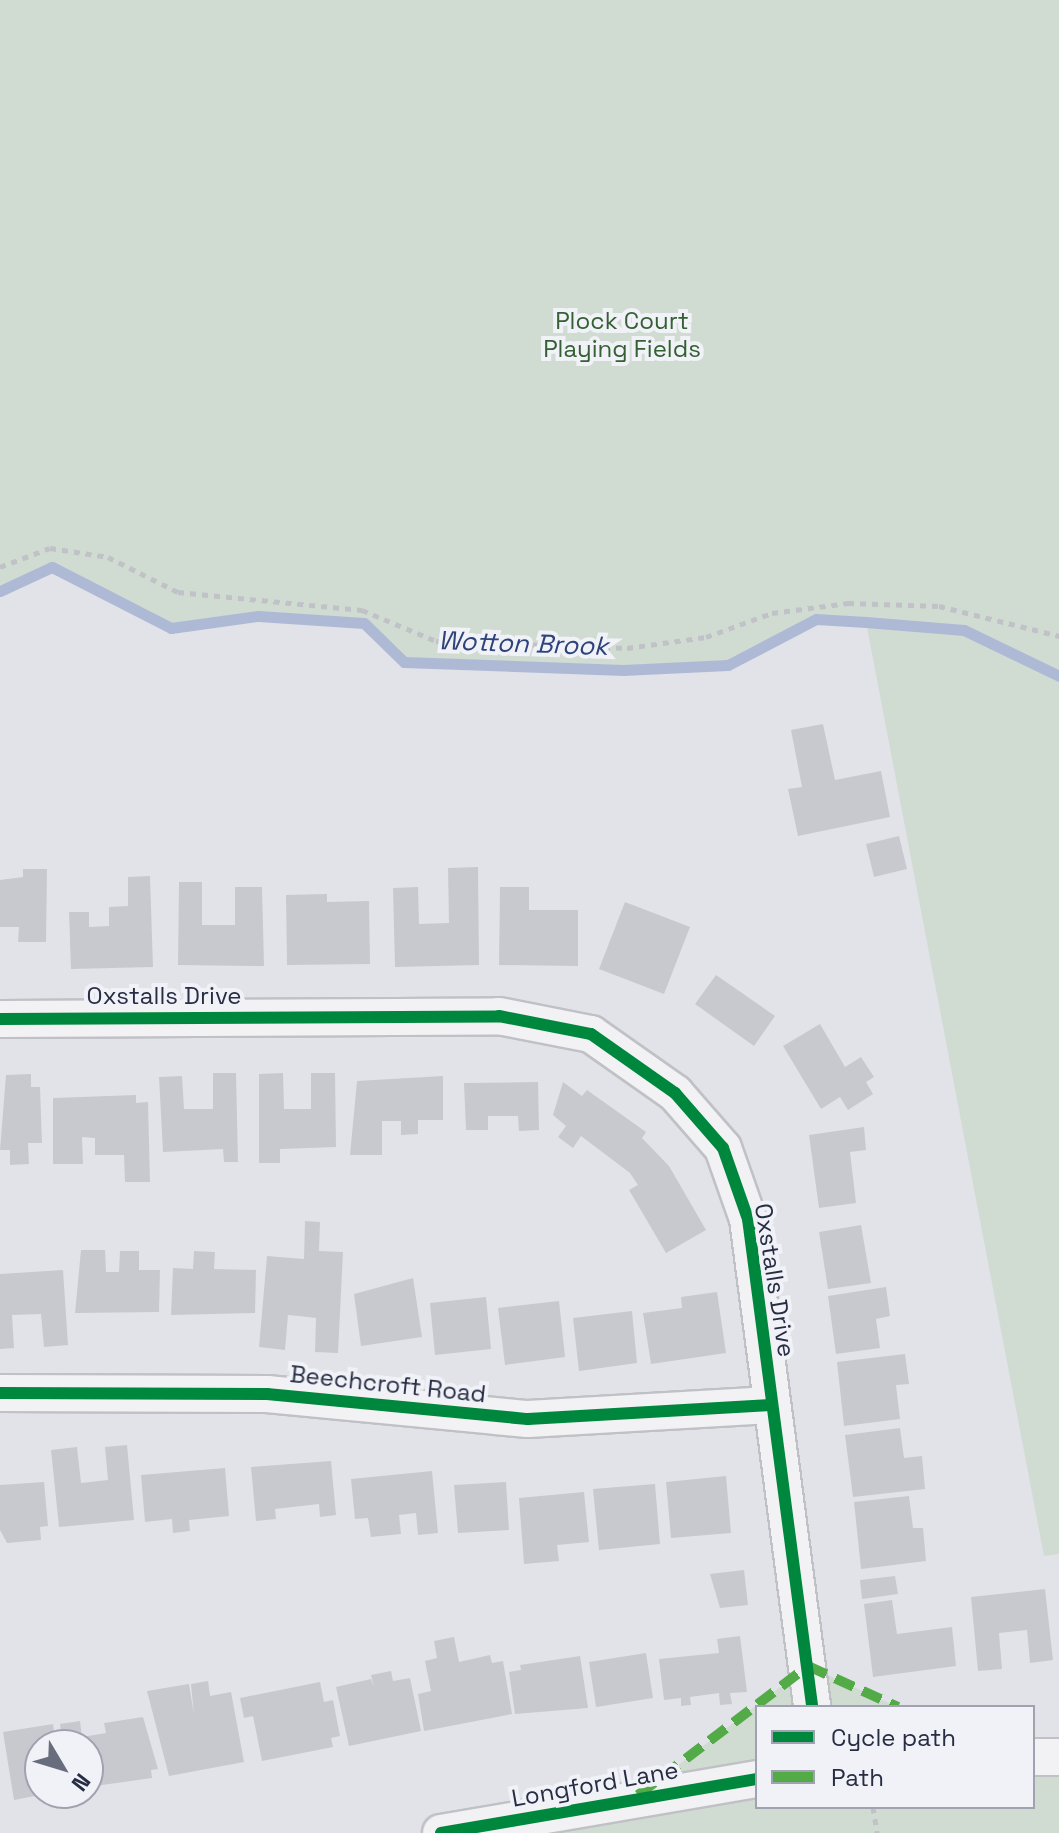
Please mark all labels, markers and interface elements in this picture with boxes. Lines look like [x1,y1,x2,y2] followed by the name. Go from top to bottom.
[543,307,701,363] park label: Plock Court Playing Fields
[437,625,609,663] water label: Wotton Brook
[86,982,242,1010] street label: Oxstalls Drive
[749,1201,801,1359] street label: Oxstalls Drive
[289,1359,487,1409] street label: Beechcroft Road
[755,1705,1035,1809] legend
[831,1722,956,1753] text: Cycle path
[24,1729,104,1809] north arrow
[509,1755,681,1813] street label: Longford Lane
[831,1762,884,1793] text: Path
[66,1768,97,1797] text: N

